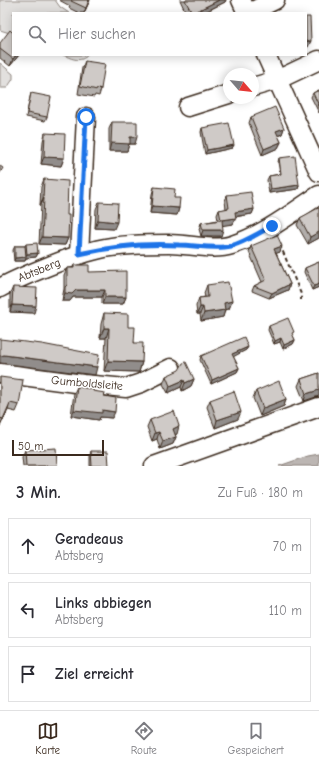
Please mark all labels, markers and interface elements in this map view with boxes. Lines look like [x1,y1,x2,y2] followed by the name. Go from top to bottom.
[12,12,307,56] search box
[26,23,48,45] icon: search
[58,25,136,43] text: Hier suchen
[223,68,259,104] north arrow
[77,108,95,126] route start
[263,217,281,235] route end
[16,255,62,285] street label: Abtsberg
[51,373,123,393] street label: Gumboldsleite
[12,438,104,457] scale bar
[18,440,43,453] text: 50 m
[16,483,61,502] text: 3 Min.
[218,485,303,500] text: Zu Fuß · 180 m
[55,530,123,548] text: Geradeaus
[17,535,39,557] icon: ahead
[273,539,302,554] text: 70 m
[55,548,104,563] text: Abtsberg
[55,594,152,612] text: Links abbiegen
[17,599,39,621] icon: left
[269,603,302,618] text: 110 m
[55,612,104,627] text: Abtsberg
[17,663,39,685] icon: arrive
[55,665,133,683] text: Ziel erreicht
[35,720,60,757] tab: Karte
[131,720,157,757] tab: Route
[228,720,284,757] tab: Gespeichert

